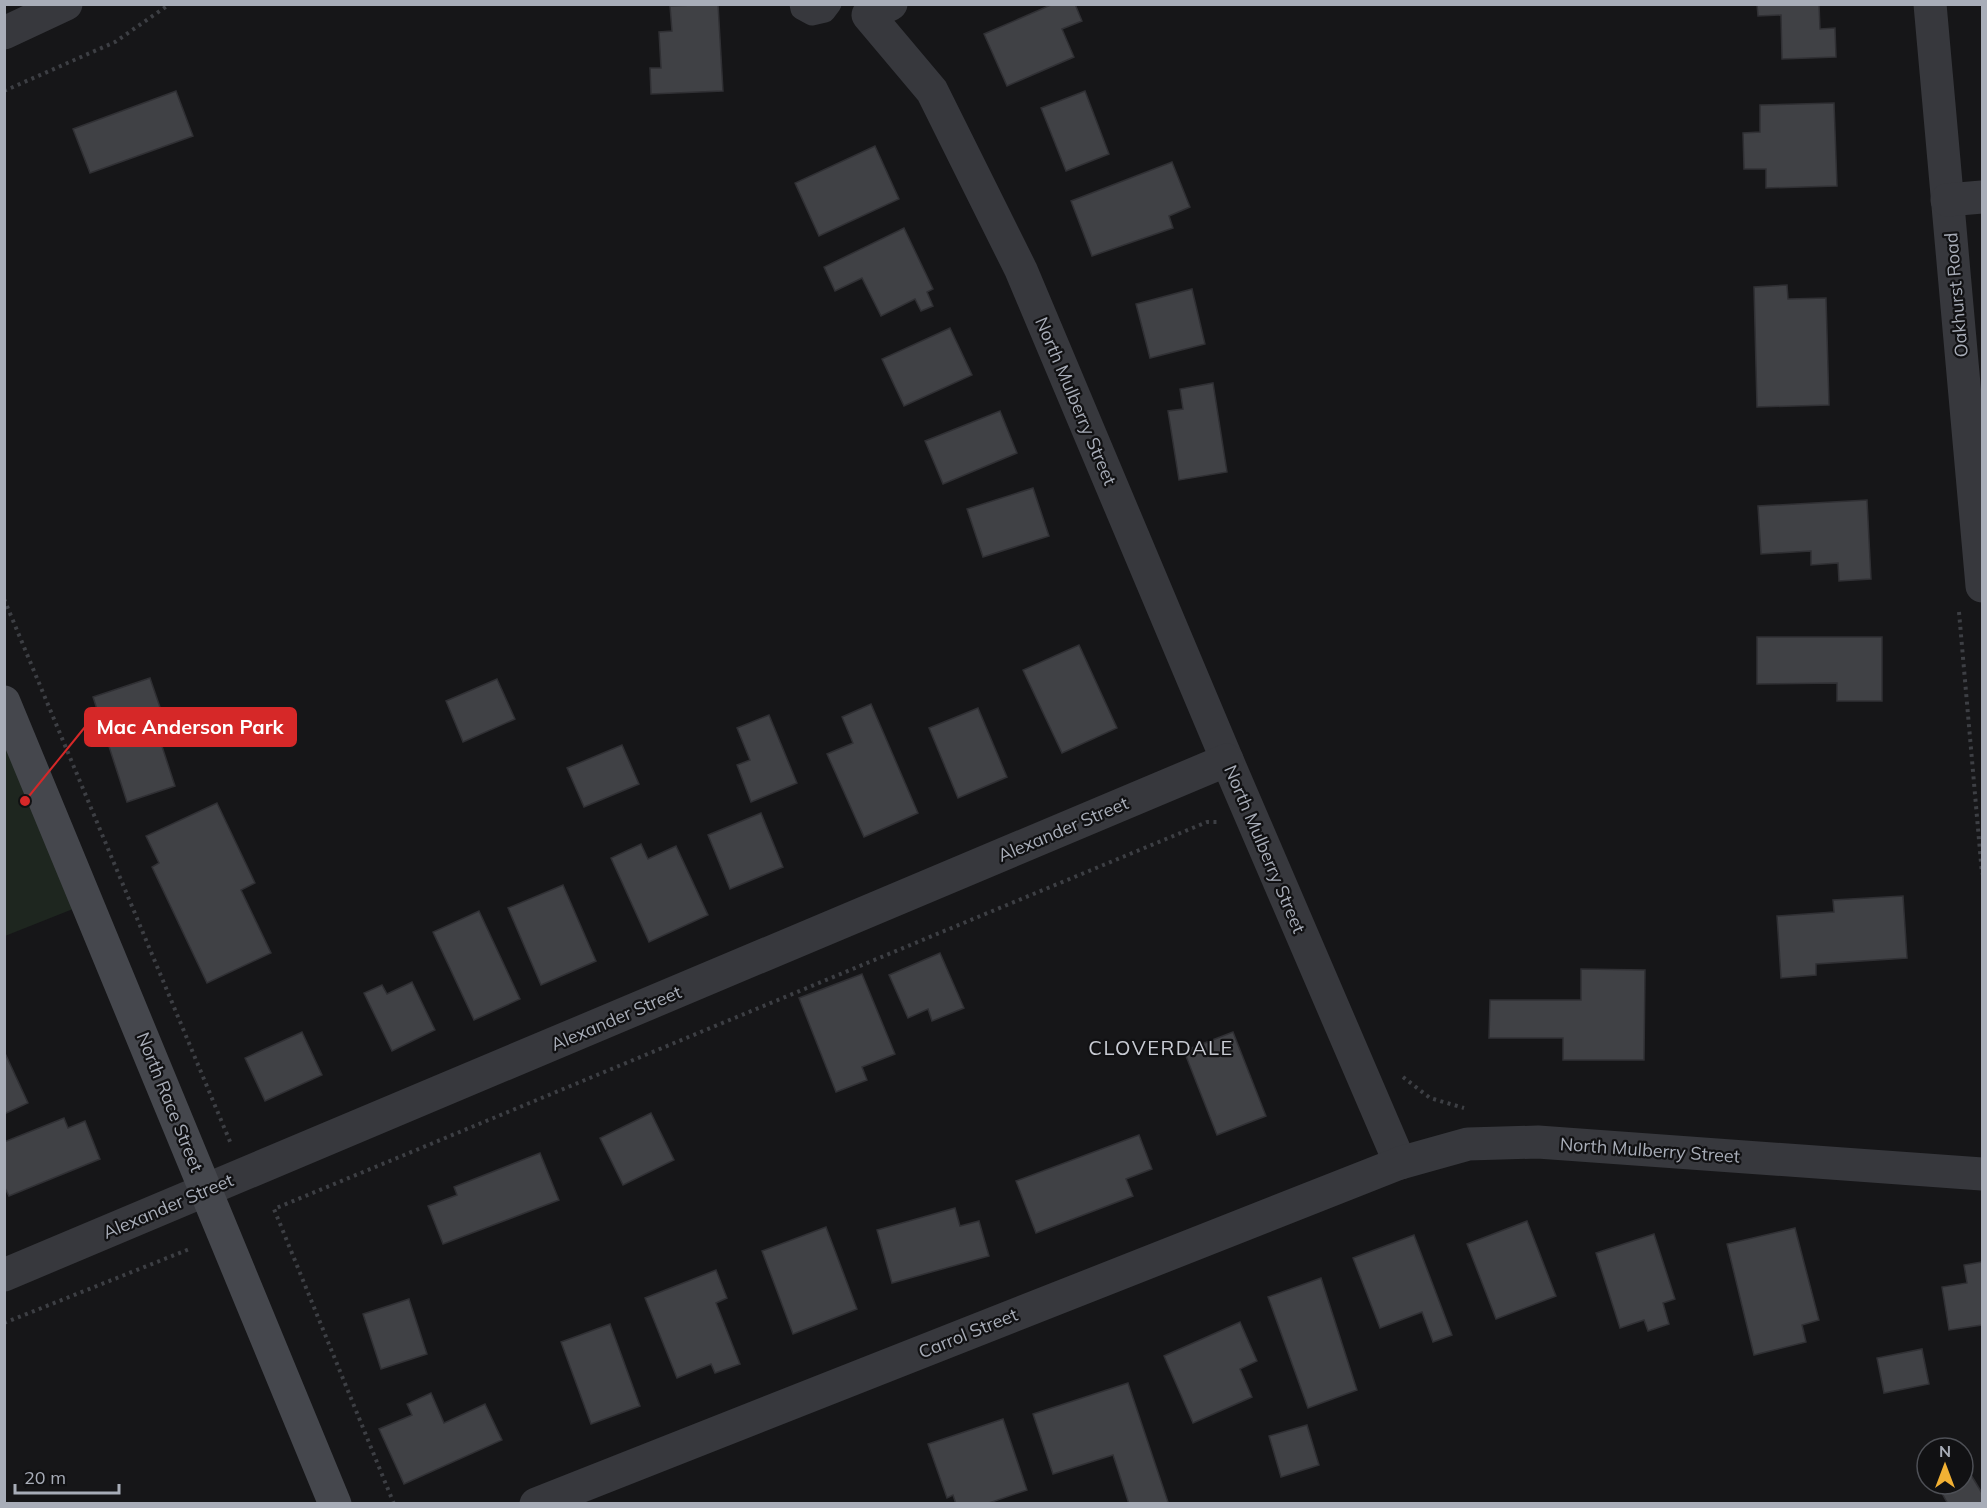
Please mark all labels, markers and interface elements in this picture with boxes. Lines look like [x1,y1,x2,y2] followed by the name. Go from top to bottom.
[1939,232,1973,358] street label: Oakhurst Road
[1030,313,1122,489] street label: North Mulberry Street
[85,708,296,746] callout: Mac Anderson Park
[96,714,285,739] text: Mac Anderson Park
[1219,761,1311,937] street label: North Mulberry Street
[994,791,1132,867] street label: Alexander Street
[547,980,685,1056] street label: Alexander Street
[132,1029,208,1175] street label: North Race Street
[1088,1035,1234,1060] district label: CLOVERDALE
[1559,1132,1741,1168] street label: North Mulberry Street
[99,1168,237,1244] street label: Alexander Street
[915,1303,1021,1363] street label: Carrol Street
[1915,1436,1975,1496] north arrow
[1939,1441,1951,1461] text: N
[15,1457,118,1495] scale bar
[24,1466,66,1489] text: 20 m

